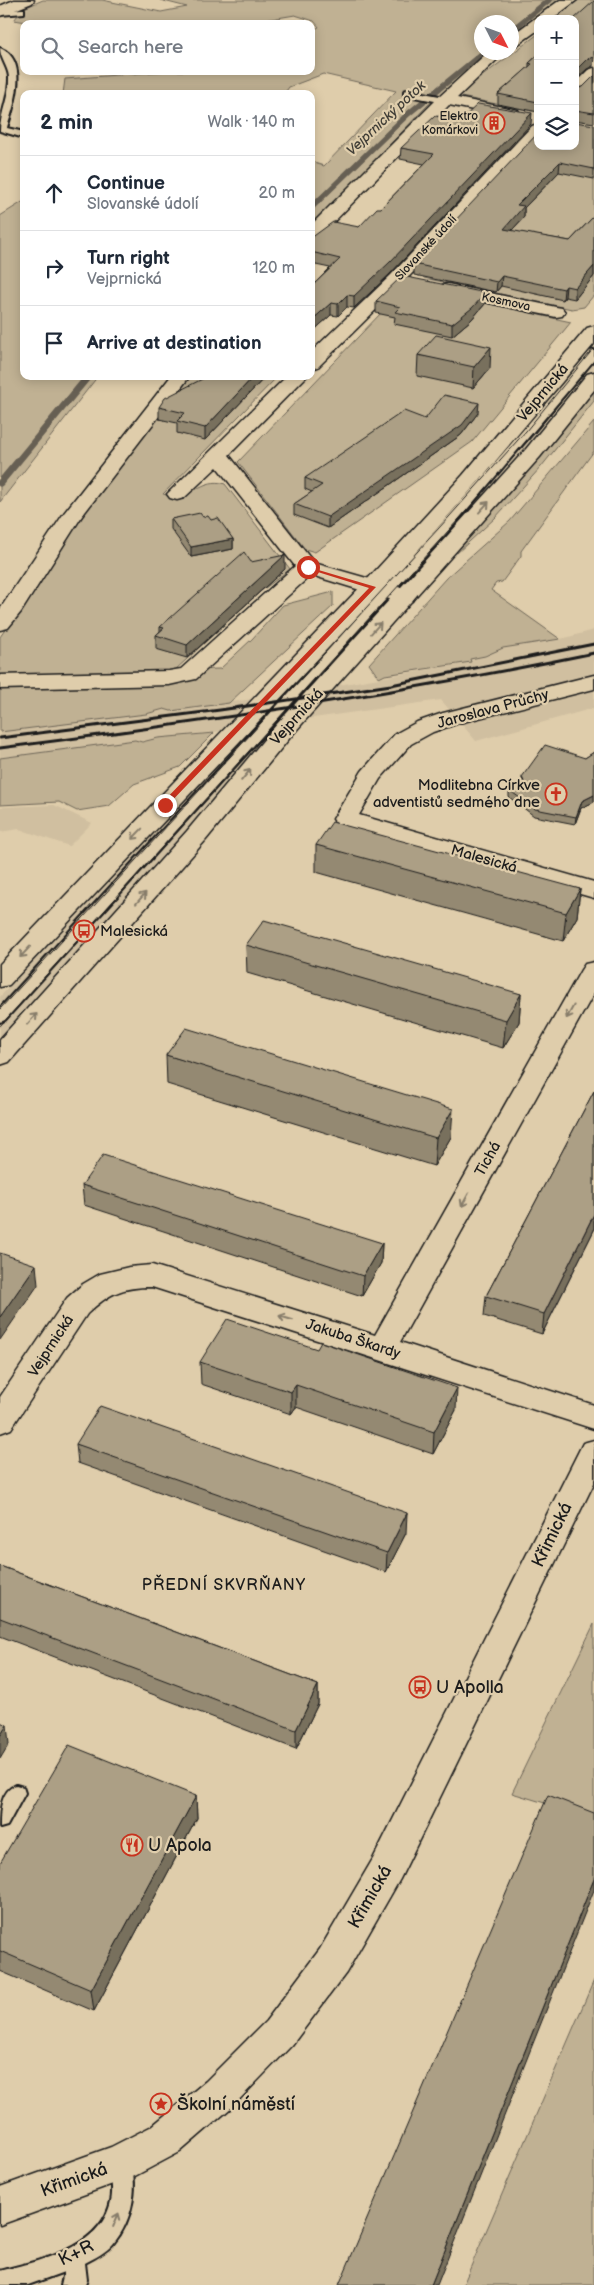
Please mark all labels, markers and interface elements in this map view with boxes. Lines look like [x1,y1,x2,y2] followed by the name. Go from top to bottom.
[474,15,519,60] north arrow
[534,15,579,150] map controls
[534,15,579,60] button: +
[20,20,315,75] search box
[38,34,66,62] icon: search
[78,36,183,59] text: Search here
[534,60,579,105] button: −
[343,76,430,159] water label: Vejprnický potok
[534,105,579,150] button: layers
[422,109,478,138] place label: Elektro Komárkovi
[40,110,93,135] text: 2 min
[482,111,506,135] building icon: Elektro Komárkovi
[208,113,295,132] text: Walk · 140 m
[87,172,165,195] text: Continue
[40,179,68,207] icon: ahead
[259,184,295,203] text: 20 m
[87,195,199,214] text: Slovanské údolí
[392,212,460,284] street label: Slovanské údolí
[87,247,170,270] text: Turn right
[40,254,68,282] icon: right
[252,259,295,278] text: 120 m
[87,270,162,289] text: Vejprnická
[480,290,532,315] street label: Kosmova
[40,329,68,357] icon: arrive
[87,332,262,355] text: Arrive at destination
[513,360,573,426] street label: Vejprnická
[479,500,490,513] one-way arrow
[297,556,320,579] route start
[370,622,382,635] one-way arrow
[266,685,328,749] street label: Vejprnická
[435,685,551,733] street label: Jaroslava Průchy
[241,768,252,781] one-way arrow
[373,776,540,812] place label: Modlitebna Církve adventistů sedmého dne
[544,782,568,806] church icon: Modlitebna Církve adventistů sedmého dne
[154,794,177,817] route end
[131,828,143,840] one-way arrow
[449,840,519,878] street label: Malesická
[135,892,146,905] one-way arrow
[72,919,96,943] bus stop icon: Malesická
[100,922,168,941] place label: Malesická
[19,946,31,958] one-way arrow
[565,1005,575,1020] one-way arrow
[27,1013,38,1026] one-way arrow
[471,1138,505,1180] street label: Tichá
[460,1192,470,1207] one-way arrow
[24,1311,78,1381] street label: Vejprnická
[278,1312,294,1322] one-way arrow
[303,1315,403,1363] street label: Jakuba Škardy
[527,1499,577,1571] street label: Křimická
[142,1574,306,1595] district label: PŘEDNÍ SKVRŇANY
[408,1675,432,1699] bus stop icon: U Apolla
[436,1677,504,1698] place label: U Apolla
[120,1833,144,1857] restaurant icon: U Apola
[148,1835,212,1856] place label: U Apola
[344,1862,396,1932] street label: Křimická
[149,2092,173,2116] place icon: Školní náměstí
[177,2093,296,2115] place label: Školní náměstí
[38,2158,110,2202] street label: Křimická
[112,2213,121,2228] one-way arrow
[55,2236,97,2270] street label: K+R

